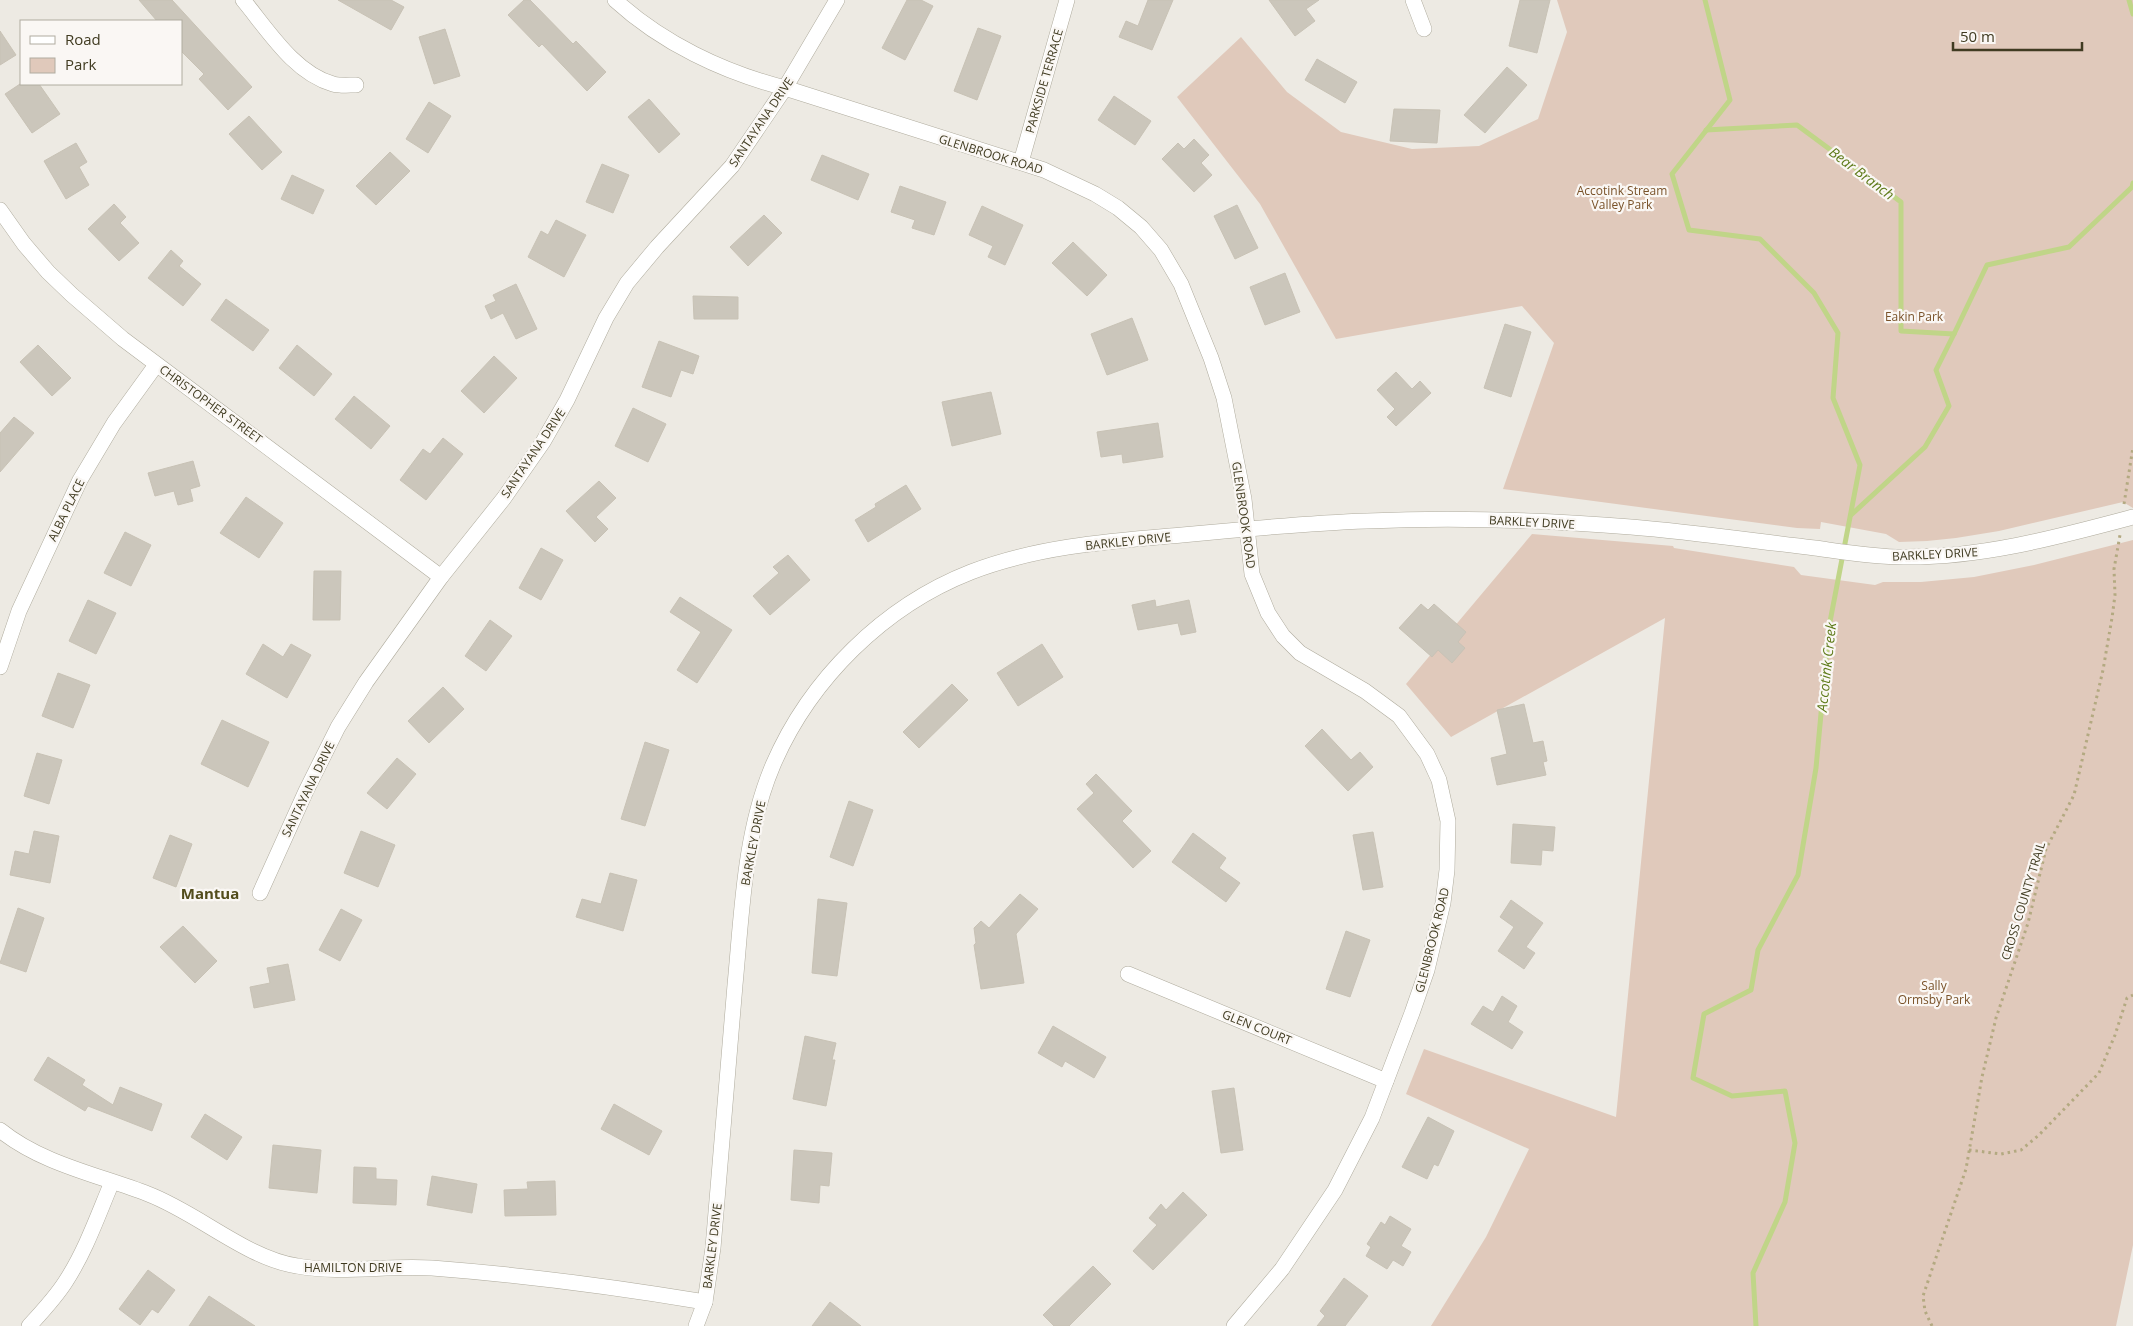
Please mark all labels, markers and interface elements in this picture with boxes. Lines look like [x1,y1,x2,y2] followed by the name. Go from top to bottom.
[20,20,182,85] legend
[1953,20,2082,52] scale bar
[1960,26,1995,46] text: 50 m
[1021,27,1067,135] street label: PARKSIDE TERRACE
[65,29,101,49] text: Road
[65,54,96,74] text: Park
[725,74,797,170] street label: SANTAYANA DRIVE
[937,130,1045,178] street label: GLENBROOK ROAD
[1826,142,1898,204] water label: Bear Branch
[1577,182,1667,213] park label: Accotink Stream Valley Park
[1885,308,1944,325] park label: Eakin Park
[156,361,266,447] street label: CHRISTOPHER STREET
[497,405,569,501] street label: SANTAYANA DRIVE
[1228,460,1260,570] street label: GLENBROOK ROAD
[44,476,88,544] street label: ALBA PLACE
[1489,511,1575,533] street label: BARKLEY DRIVE
[1084,528,1172,554] street label: BARKLEY DRIVE
[1892,543,1978,565] street label: BARKLEY DRIVE
[1812,620,1840,714] water label: Accotink Creek
[277,738,339,840] street label: SANTAYANA DRIVE
[736,799,770,887] street label: BARKLEY DRIVE
[1997,840,2049,962] street label: CROSS COUNTY TRAIL
[181,883,239,903] district label: Mantua
[1411,886,1453,994] street label: GLENBROOK ROAD
[1898,977,1971,1008] park label: Sally Ormsby Park
[1220,1005,1295,1049] street label: GLEN COURT
[698,1202,726,1290] street label: BARKLEY DRIVE
[304,1259,402,1276] street label: HAMILTON DRIVE

